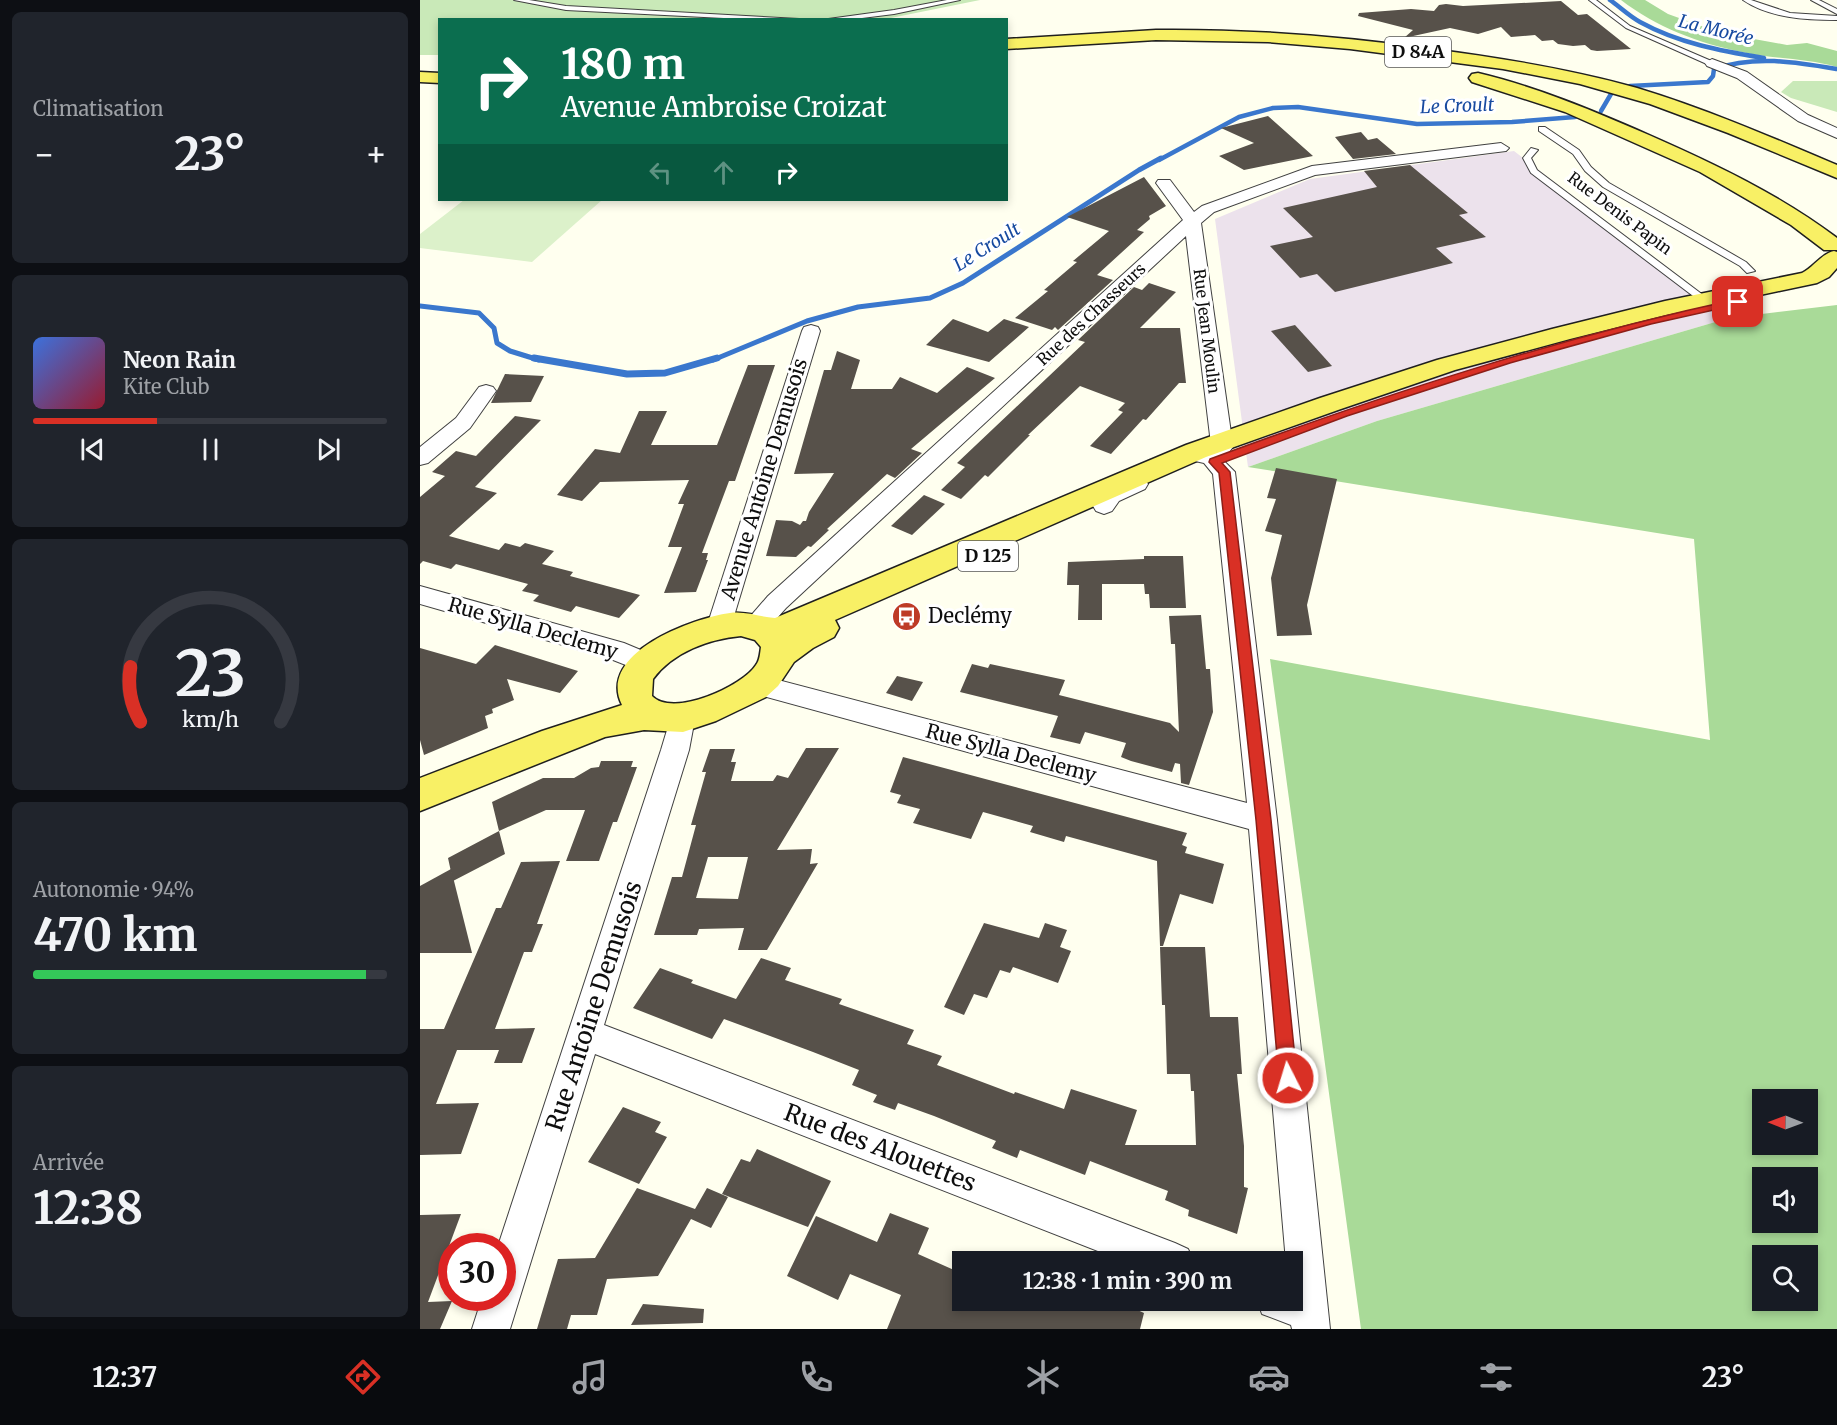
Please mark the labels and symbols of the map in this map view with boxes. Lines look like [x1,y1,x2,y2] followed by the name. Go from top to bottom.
[1676,9,1756,50] water label: La Morée
[1385,37,1451,67] road number: D 84A
[1420,93,1495,118] water label: Le Croult
[1564,167,1676,259] street label: Rue Denis Papin
[949,217,1025,276] water label: Le Croult
[1032,258,1150,370] street label: Rue des Chasseurs
[1189,267,1225,395] street label: Rue Jean Moulin
[1712,276,1763,327] pin
[715,355,812,604] street label: Avenue Antoine Demusois
[958,541,1018,571] road number: D 125
[445,591,621,664] street label: Rue Sylla Declemy
[891,600,923,632] bus stop icon: Declémy
[928,603,1012,628] place label: Declémy
[923,718,1099,787] street label: Rue Sylla Declemy
[538,877,649,1135] street label: Rue Antoine Demusois
[1256,1046,1320,1110] position arrow
[1752,1089,1818,1155] north arrow
[780,1097,981,1198] street label: Rue des Alouettes
[438,1233,516,1311] speed limit sign: 30

